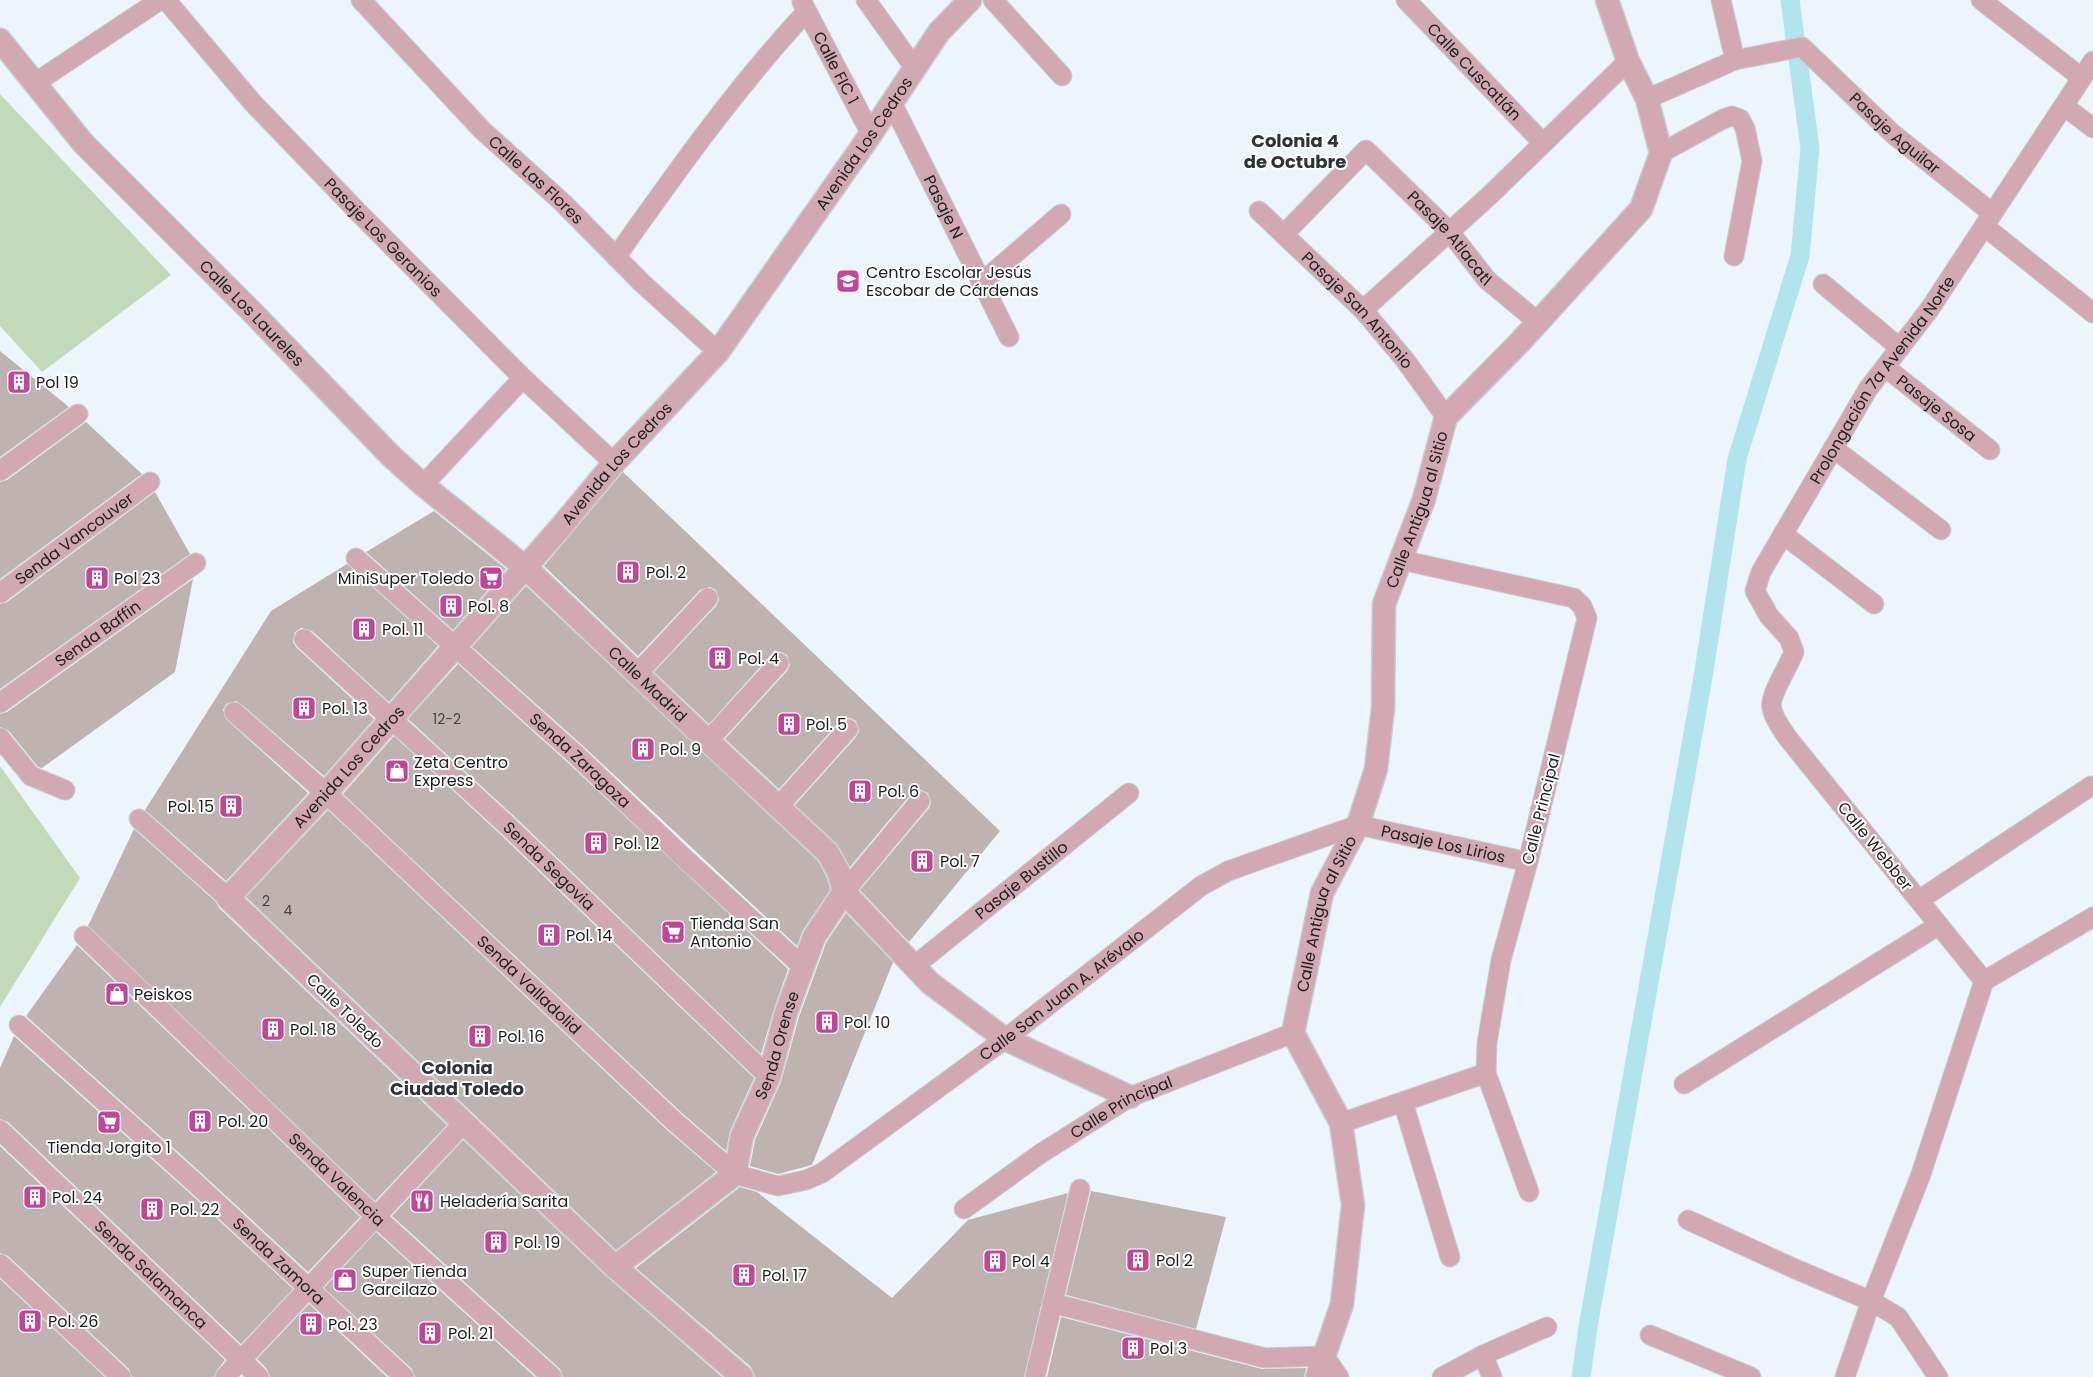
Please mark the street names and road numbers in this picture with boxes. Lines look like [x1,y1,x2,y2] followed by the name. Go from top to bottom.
[1422,17,1527,126] street label: Calle Cuscatlán
[808,27,865,108] street label: Calle FIC 1
[810,72,918,215] street label: Avenida Los Cedros
[1844,87,1945,179] street label: Pasaje Aguilar
[483,130,589,229] street label: Calle Las Flores
[918,171,970,243] street label: Pasaje N
[319,172,448,302] street label: Pasaje Los Geranios
[1402,185,1497,291] street label: Pasaje Atlacatl
[1297,246,1419,373] street label: Pasaje San Antonio
[194,254,310,371] street label: Calle Los Laureles
[1804,271,1960,488] street label: Prolongación 7a Avenida Norte
[1892,369,1982,447] street label: Pasaje Sosa
[556,397,677,530] street label: Avenida Los Cedros
[1380,428,1453,591] street label: Calle Antigua al Sitio
[10,487,138,590] street label: Senda Vancouver
[50,595,145,672] street label: Senda Baffin
[603,641,693,727] street label: Calle Madrid
[288,700,410,833] street label: Avenida Los Cedros
[525,707,636,813] street label: Senda Zaragoza
[1516,751,1566,867] street label: Calle Principal
[1832,797,1918,895] street label: Calle Webber
[498,816,600,915] street label: Senda Segovia
[1379,819,1508,868] street label: Pasaje Los Lirios
[1290,831,1362,994] street label: Calle Antigua al Sitio
[970,835,1073,924] street label: Pasaje Bustillo
[974,923,1149,1066] street label: Calle San Juan A. Arévalo
[472,930,587,1040] street label: Senda Valladolid
[301,968,389,1054] street label: Calle Toledo
[749,988,805,1103] street label: Senda Orense
[1065,1070,1176,1144] street label: Calle Principal
[284,1127,390,1231] street label: Senda Valencia
[228,1212,330,1310] street label: Senda Zamora
[90,1215,213,1334] street label: Senda Salamanca

